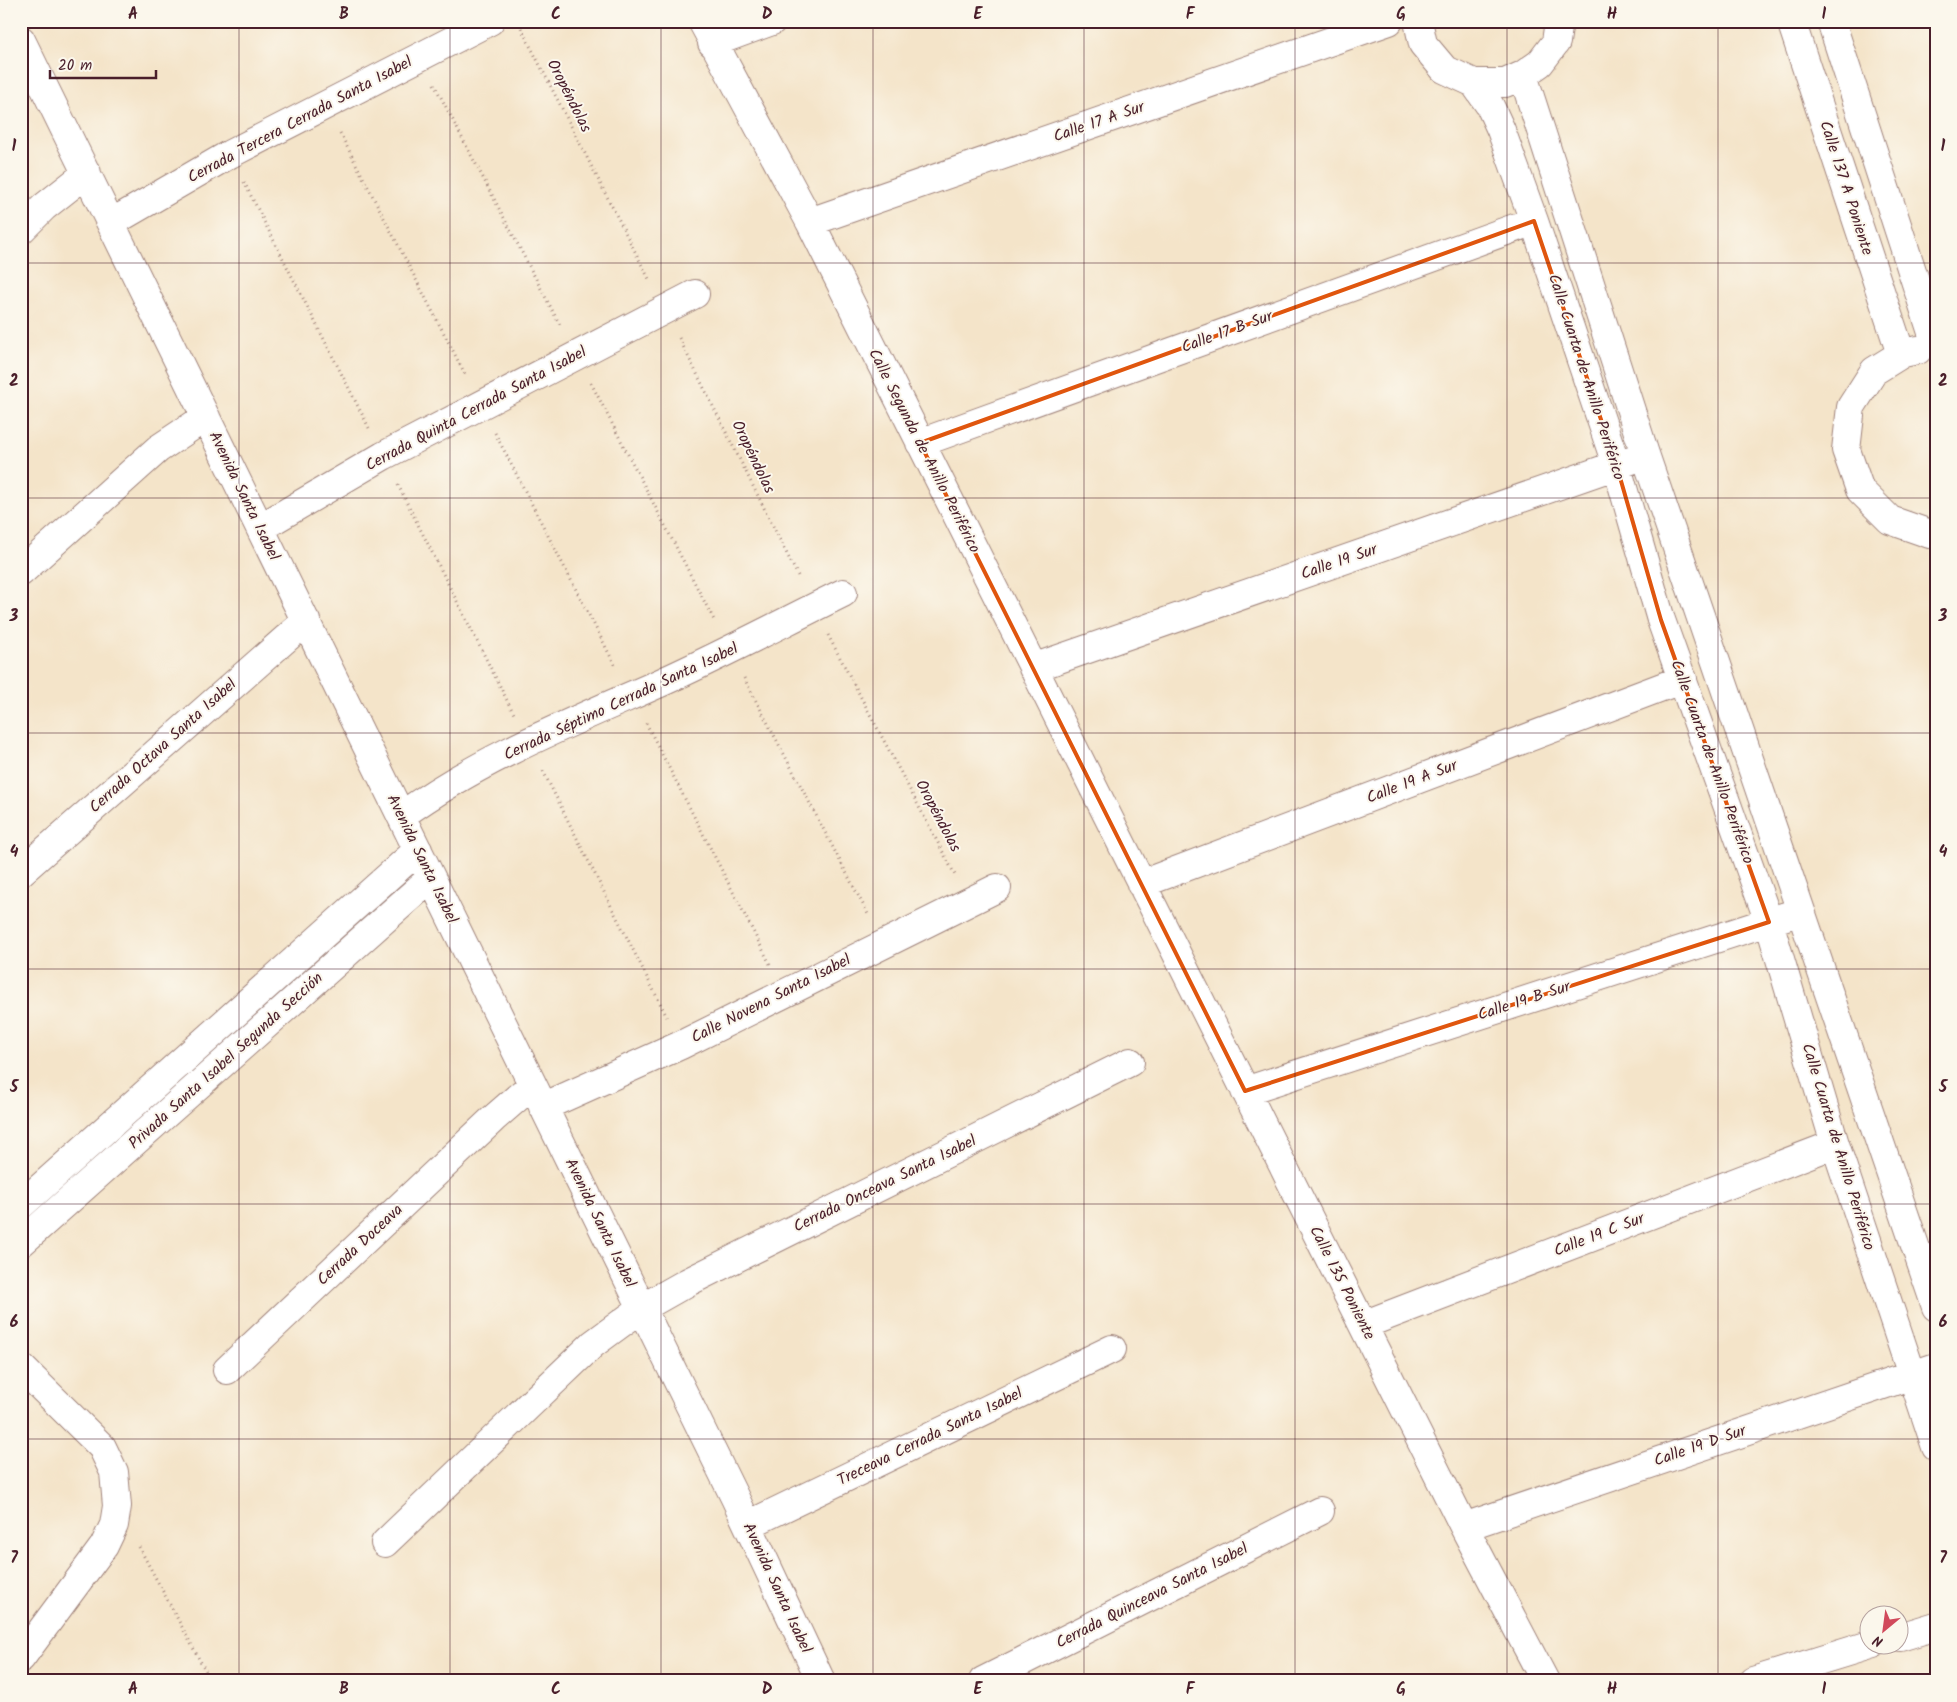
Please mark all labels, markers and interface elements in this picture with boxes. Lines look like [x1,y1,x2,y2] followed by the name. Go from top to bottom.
[128,2,138,27] text: A
[339,2,349,27] text: B
[551,2,561,27] text: C
[762,2,773,27] text: D
[974,2,984,27] text: E
[1186,2,1196,27] text: F
[1396,2,1406,27] text: G
[1607,2,1617,27] text: H
[1822,2,1827,27] text: I
[50,48,156,80] scale bar
[183,50,417,190] street label: Cerrada Tercera Cerrada Santa Isabel
[58,54,92,78] text: 20 m
[540,55,598,137] street label: Oropéndolas
[1050,94,1150,149] street label: Calle 17 A Sur
[1812,118,1880,258] street label: Calle 137 A Poniente
[12,134,17,159] text: 1
[1941,134,1946,159] text: 1
[1541,271,1631,483] street label: Calle Cuarta de Anillo Periférico
[1178,303,1278,360] street label: Calle 17 B Sur
[361,340,591,478] street label: Cerrada Quinta Cerrada Santa Isabel
[861,344,987,558] street label: Calle Segunda de Anillo Periférico
[9,369,19,394] text: 2
[1938,369,1948,394] text: 2
[724,416,782,498] street label: Oropéndolas
[202,427,286,565] street label: Avenida Santa Isabel
[1297,537,1382,587] street label: Calle 19 Sur
[9,604,19,629] text: 3
[1938,604,1948,629] text: 3
[499,636,743,768] street label: Cerrada Séptimo Cerrada Santa Isabel
[1663,657,1761,867] street label: Calle Cuarta de Anillo Periférico
[83,673,243,819] street label: Cerrada Octava Santa Isabel
[1363,753,1463,811] street label: Calle 19 A Sur
[908,775,968,857] street label: Oropéndolas
[380,790,464,928] street label: Avenida Santa Isabel
[10,840,19,865] text: 4
[1939,840,1948,865] text: 4
[687,948,855,1050] street label: Calle Novena Santa Isabel
[123,966,329,1156] street label: Privada Santa Isabel Segunda Sección
[1475,974,1575,1028] street label: Calle 19 B Sur
[1795,1040,1881,1254] street label: Calle Cuarta de Anillo Periférico
[9,1075,20,1100] text: 5
[1938,1075,1949,1100] text: 5
[789,1129,981,1239] street label: Cerrada Onceava Santa Isabel
[558,1154,642,1292] street label: Avenida Santa Isabel
[311,1198,409,1292] street label: Cerrada Doceava
[1550,1206,1650,1264] street label: Calle 19 C Sur
[1302,1222,1382,1344] street label: Calle 135 Poniente
[10,1310,19,1335] text: 6
[1939,1310,1948,1335] text: 6
[833,1381,1027,1493] street label: Treceava Cerrada Santa Isabel
[1651,1418,1751,1473] street label: Calle 19 D Sur
[736,1519,818,1657] street label: Avenida Santa Isabel
[1051,1536,1253,1655] street label: Cerrada Quinceava Santa Isabel
[10,1546,18,1571] text: 7
[1939,1546,1947,1571] text: 7
[1860,1604,1910,1654] north arrow
[1869,1629,1887,1652] text: N
[128,1677,138,1702] text: A
[339,1677,349,1702] text: B
[551,1677,561,1702] text: C
[762,1677,773,1702] text: D
[974,1677,984,1702] text: E
[1186,1677,1196,1702] text: F
[1396,1677,1406,1702] text: G
[1607,1677,1617,1702] text: H
[1822,1677,1827,1702] text: I

